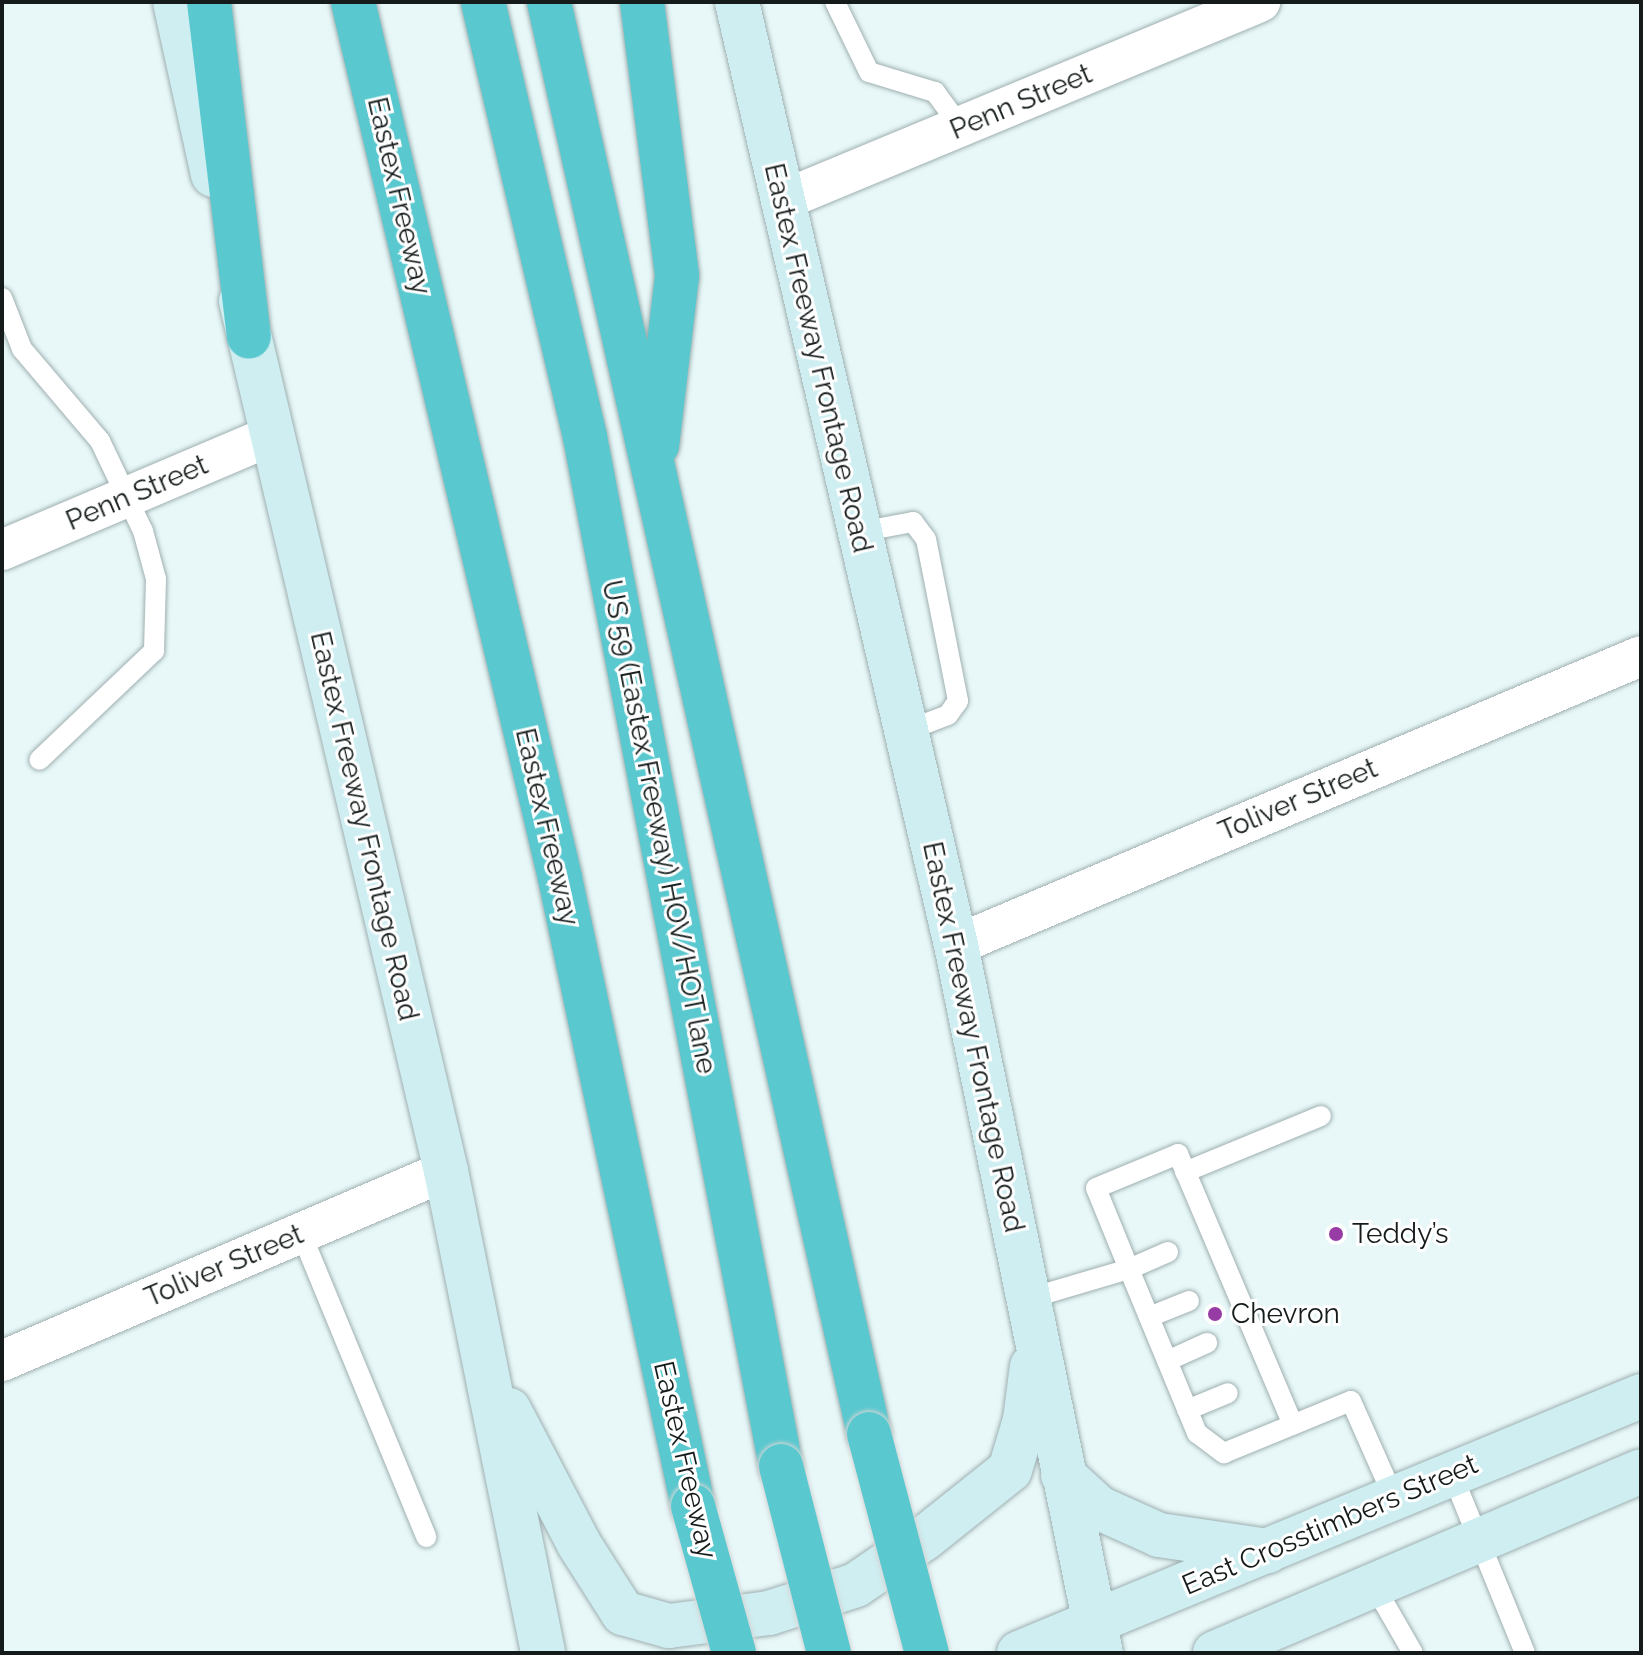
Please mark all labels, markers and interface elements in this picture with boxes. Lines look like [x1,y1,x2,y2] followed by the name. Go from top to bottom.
[945,57,1097,147] street label: Penn Street
[360,94,438,298] street label: Eastex Freeway
[757,160,879,556] street label: Eastex Freeway Frontage Road
[61,448,213,538] street label: Penn Street
[595,577,723,1077] street label: US 59 (Eastex Freeway) HOV/HOT lane
[303,628,425,1024] street label: Eastex Freeway Frontage Road
[508,725,586,929] street label: Eastex Freeway
[1213,751,1383,849] street label: Toliver Street
[915,838,1031,1236] street label: Eastex Freeway Frontage Road
[139,1217,309,1315] street label: Toliver Street
[1352,1217,1449,1251] place label: Teddy’s
[1327,1225,1345,1243] marker: Teddy’s
[1231,1297,1340,1331] place label: Chevron
[1206,1305,1224,1323] marker: Chevron
[646,1358,724,1562] street label: Eastex Freeway
[1177,1447,1483,1603] street label: East Crosstimbers Street

